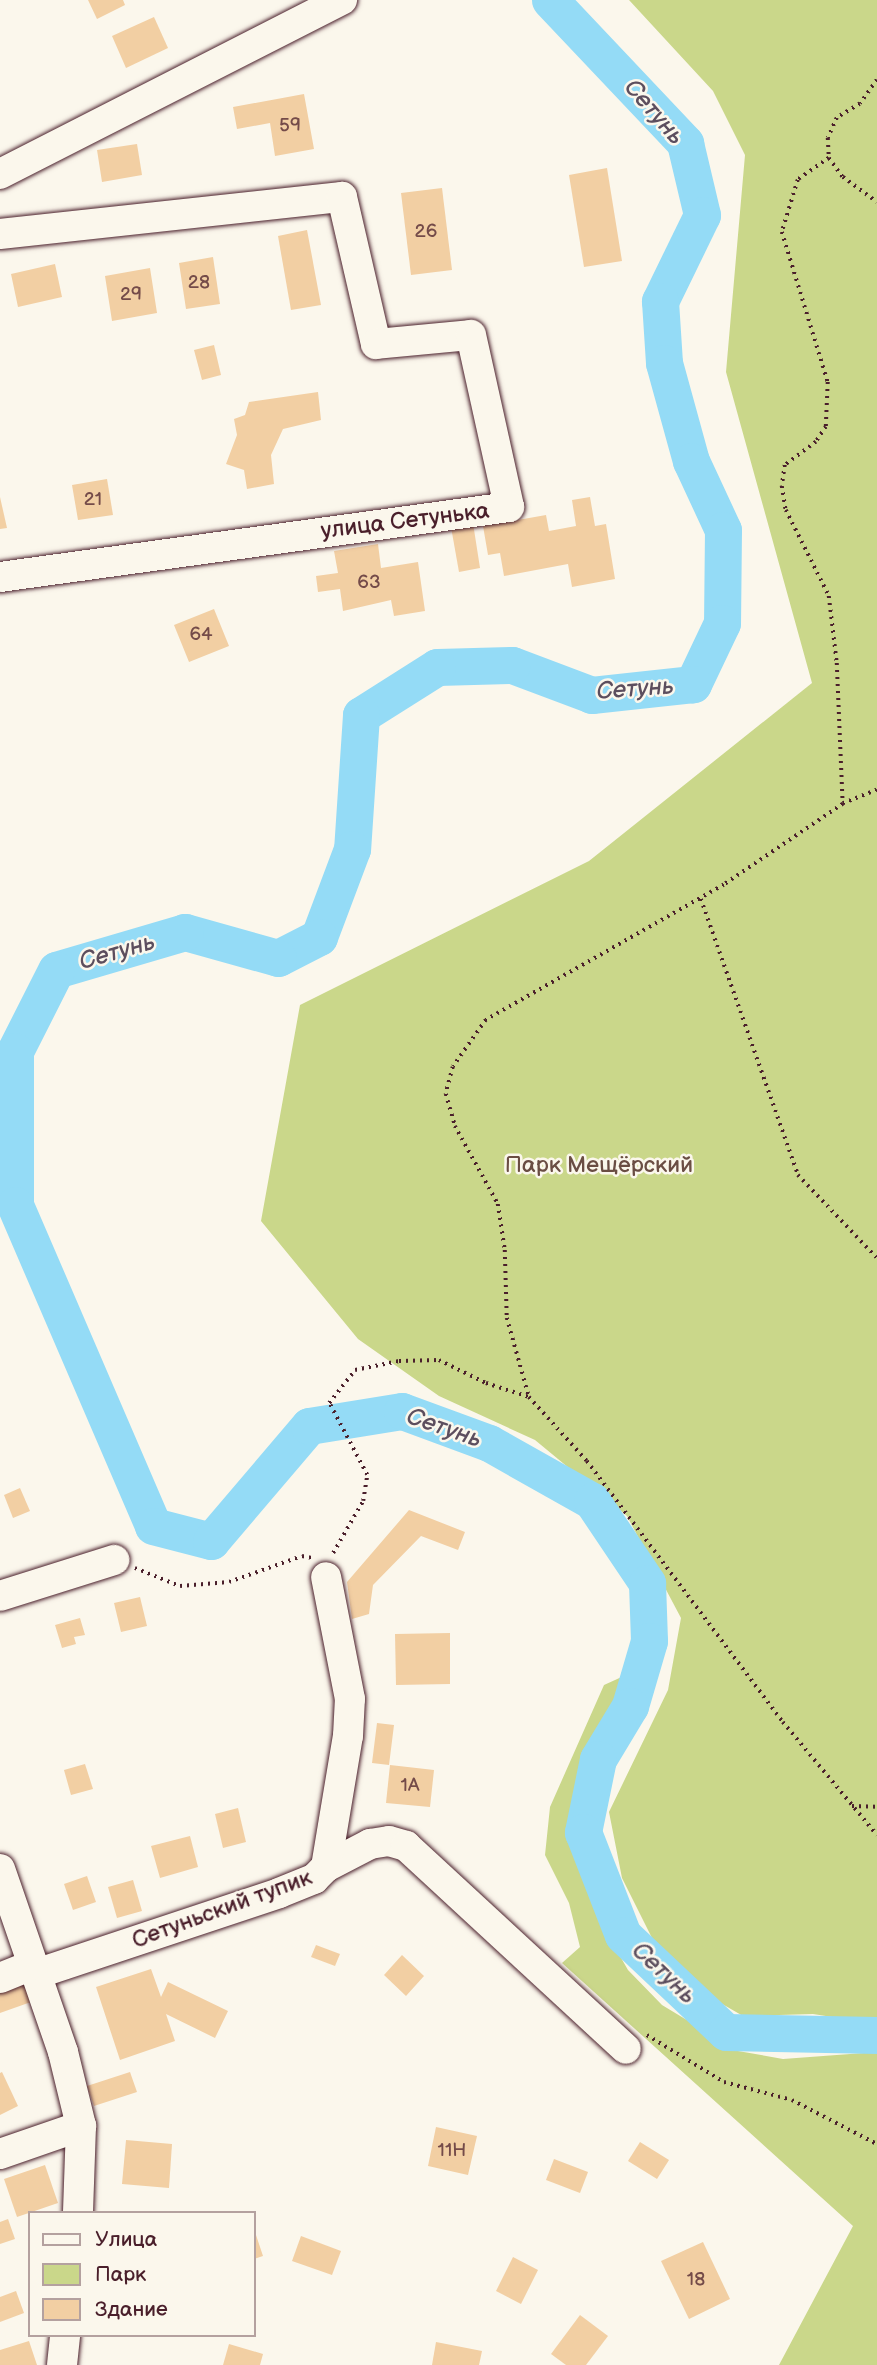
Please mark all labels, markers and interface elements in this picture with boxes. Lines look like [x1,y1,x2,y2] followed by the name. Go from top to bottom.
[618,73,690,151] water label: Сетунь
[279,115,301,137] house number: 59
[415,221,437,243] house number: 26
[188,272,210,294] house number: 28
[120,284,142,306] house number: 29
[84,489,102,511] house number: 21
[319,497,491,545] street label: улица Сетунька
[357,572,381,594] house number: 63
[189,624,213,646] house number: 64
[595,672,675,706] water label: Сетунь
[76,928,158,976] water label: Сетунь
[505,1151,693,1179] park label: Парк Мещёрский
[403,1402,485,1454] water label: Сетунь
[401,1775,419,1797] house number: 1А
[128,1864,316,1954] street label: Сетуньский тупик
[626,1936,702,2010] water label: Сетунь
[438,2140,466,2162] house number: 11Н
[28,2211,256,2337] legend
[95,2227,157,2252] text: Улица
[95,2262,146,2287] text: Парк
[687,2269,705,2291] house number: 18
[95,2297,168,2322] text: Здание

